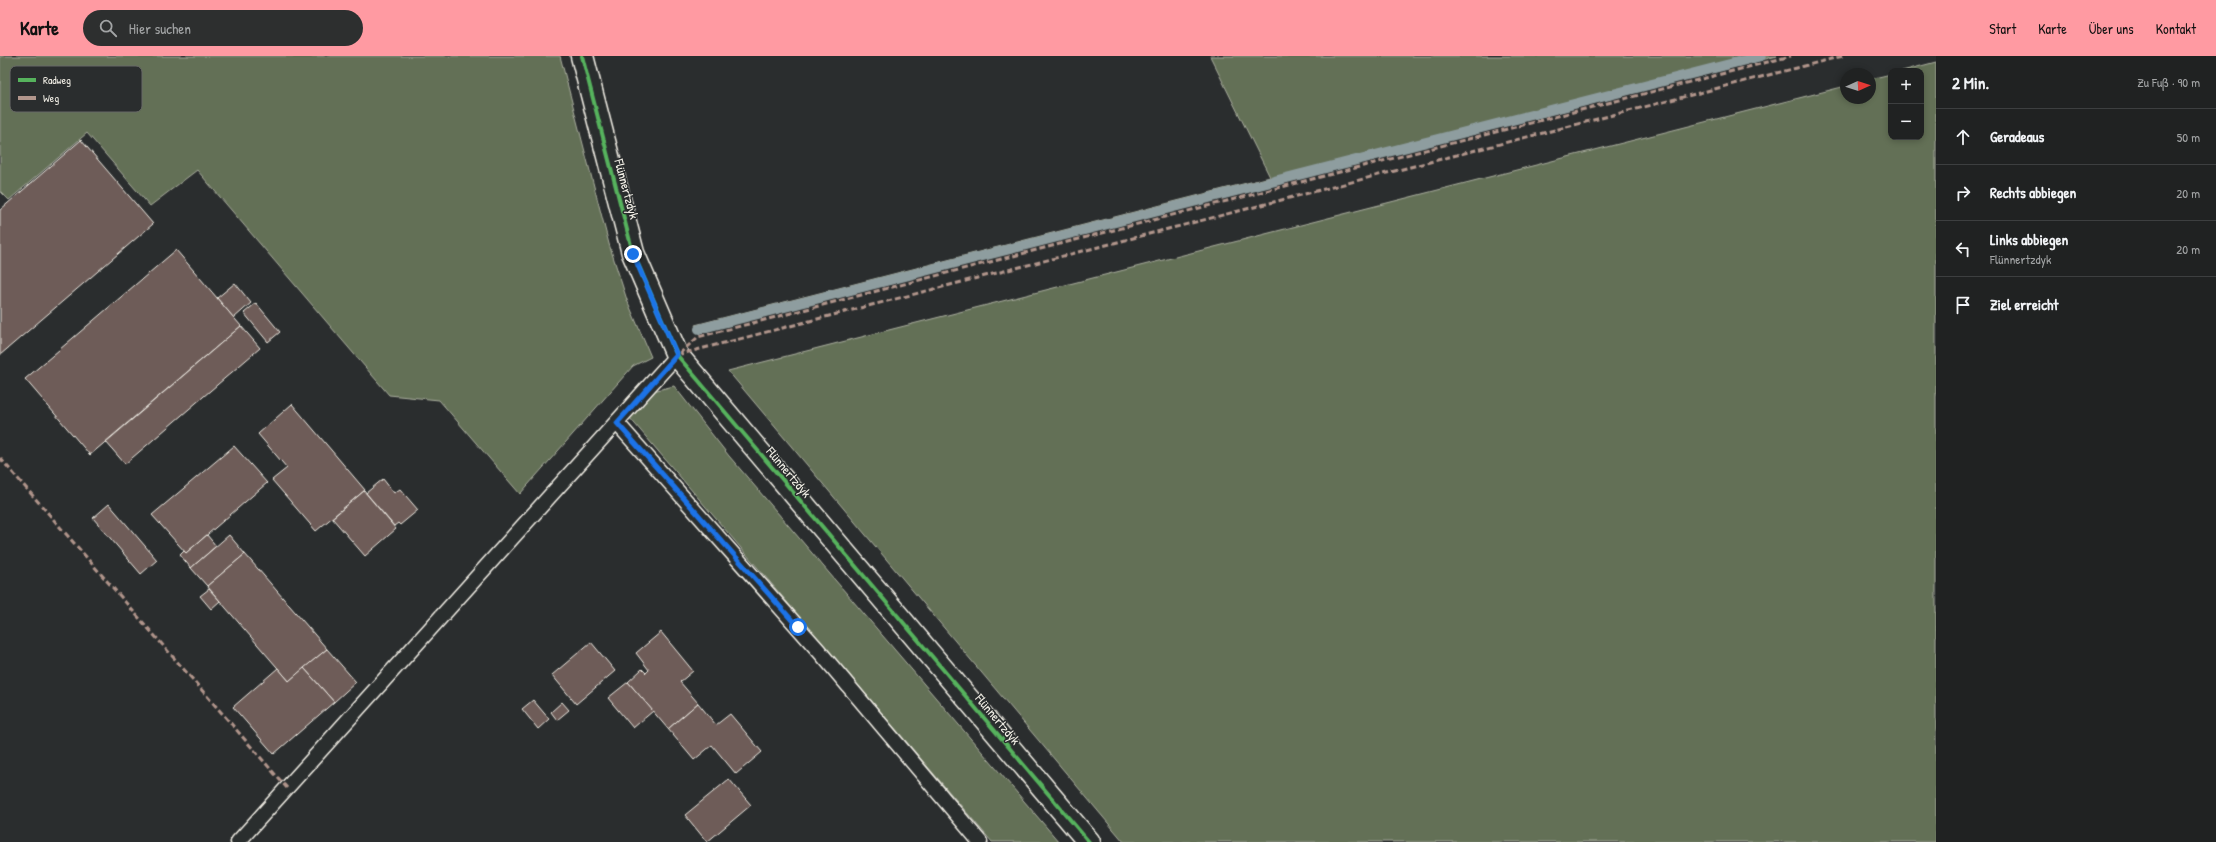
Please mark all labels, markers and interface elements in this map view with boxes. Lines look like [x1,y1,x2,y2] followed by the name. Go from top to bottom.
[83,10,363,46] search box
[20,15,59,41] text: Karte
[97,17,119,39] icon: search
[129,18,191,39] text: Hier suchen
[1989,19,2016,38] text: Start
[2038,19,2067,38] text: Karte
[2089,19,2134,38] text: Über uns
[2156,19,2196,38] text: Kontakt
[10,66,142,112] legend
[1840,68,1876,104] north arrow
[1888,68,1924,140] map controls
[1888,68,1924,104] button: +
[1952,71,1989,94] text: 2 Min.
[43,73,71,87] text: Radweg
[2137,73,2200,91] text: Zu Fuß · 90 m
[43,91,59,105] text: Weg
[1888,104,1924,140] button: −
[1952,126,1974,148] icon: ahead
[1990,126,2044,147] text: Geradeaus
[2177,128,2200,146] text: 50 m
[610,156,644,222] street label: Flünnertzdyk
[1952,182,1974,204] icon: right
[1990,182,2076,203] text: Rechts abbiegen
[2176,184,2200,202] text: 20 m
[1990,229,2068,250] text: Links abbiegen
[1952,238,1974,260] icon: left
[2176,240,2200,258] text: 20 m
[624,245,642,263] route end
[1990,250,2051,268] text: Flünnertzdyk
[1952,294,1974,316] icon: arrive
[1990,294,2059,315] text: Ziel erreicht
[762,442,816,502] street label: Flünnertzdyk
[789,618,807,636] route start
[971,689,1025,749] street label: Flünnertzdyk

